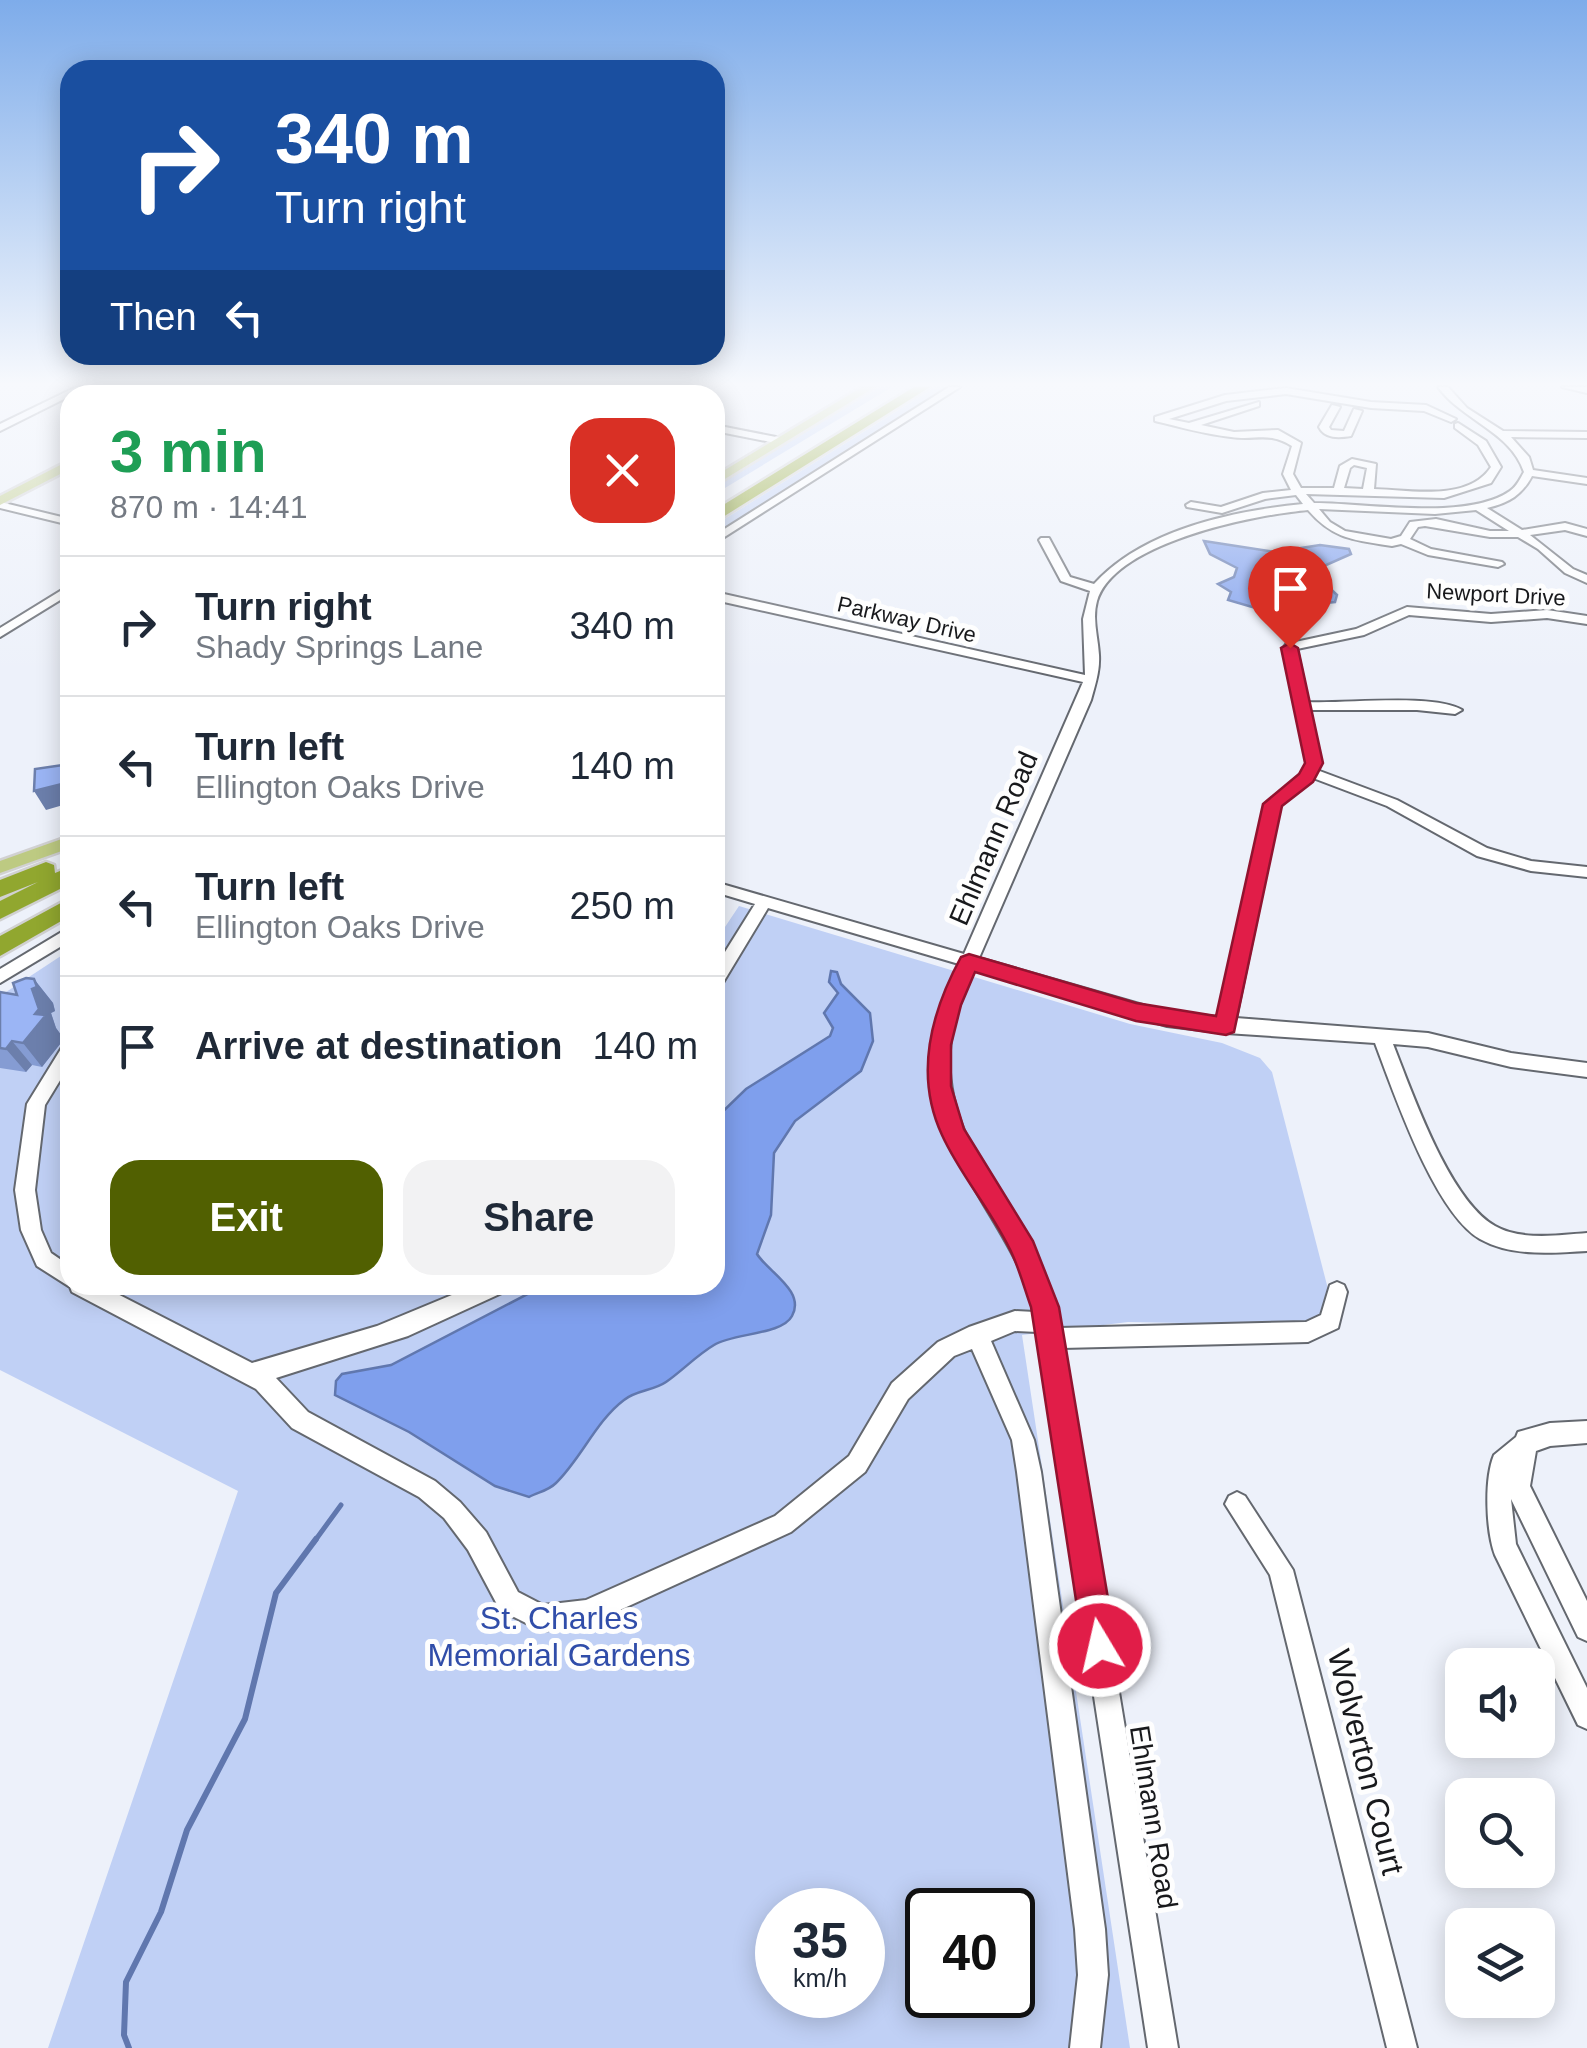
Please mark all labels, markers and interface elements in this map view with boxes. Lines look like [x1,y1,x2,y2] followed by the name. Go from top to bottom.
[110,100,240,230] icon: right
[275,100,473,178] text: 340 m
[275,182,466,233] text: Turn right
[217,290,272,345] icon: left
[110,296,197,338] text: Then
[110,418,267,485] text: 3 min
[570,418,675,523] button: close
[110,489,307,525] text: 870 m · 14:41
[1248,546,1333,649] pin
[1263,561,1318,616] icon: arrive
[1426,578,1566,611] street label: Newport Drive
[195,586,372,628] text: Turn right
[835,591,979,648] street label: Parkway Drive
[110,599,165,654] icon: right
[569,605,675,647] text: 340 m
[195,629,483,665] text: Shady Springs Lane
[195,726,344,768] text: Turn left
[110,739,165,794] icon: left
[569,745,675,787] text: 140 m
[943,747,1044,930] street label: Ehlmann Road
[195,769,485,805] text: Ellington Oaks Drive
[195,866,344,908] text: Turn left
[110,879,165,934] icon: left
[569,885,675,927] text: 250 m
[195,909,485,945] text: Ellington Oaks Drive
[110,1019,165,1074] icon: arrive
[195,1025,562,1067] text: Arrive at destination
[592,1025,698,1067] text: 140 m
[110,1160,383,1275] button: Exit
[403,1160,675,1275] button: Share
[1048,1594,1152,1698] position arrow
[427,1600,691,1673] park label: St. Charles Memorial Gardens
[1321,1646,1411,1878] street label: Wolverton Court
[1445,1648,1555,2018] map controls
[1445,1648,1555,1758] button: sound
[1124,1723,1183,1911] street label: Ehlmann Road
[1445,1778,1555,1888] button: search
[905,1888,1035,2018] speed limit sign: 40
[1445,1908,1555,2018] button: layers
[792,1913,848,1969] text: 35
[793,1964,847,1992] text: km/h

